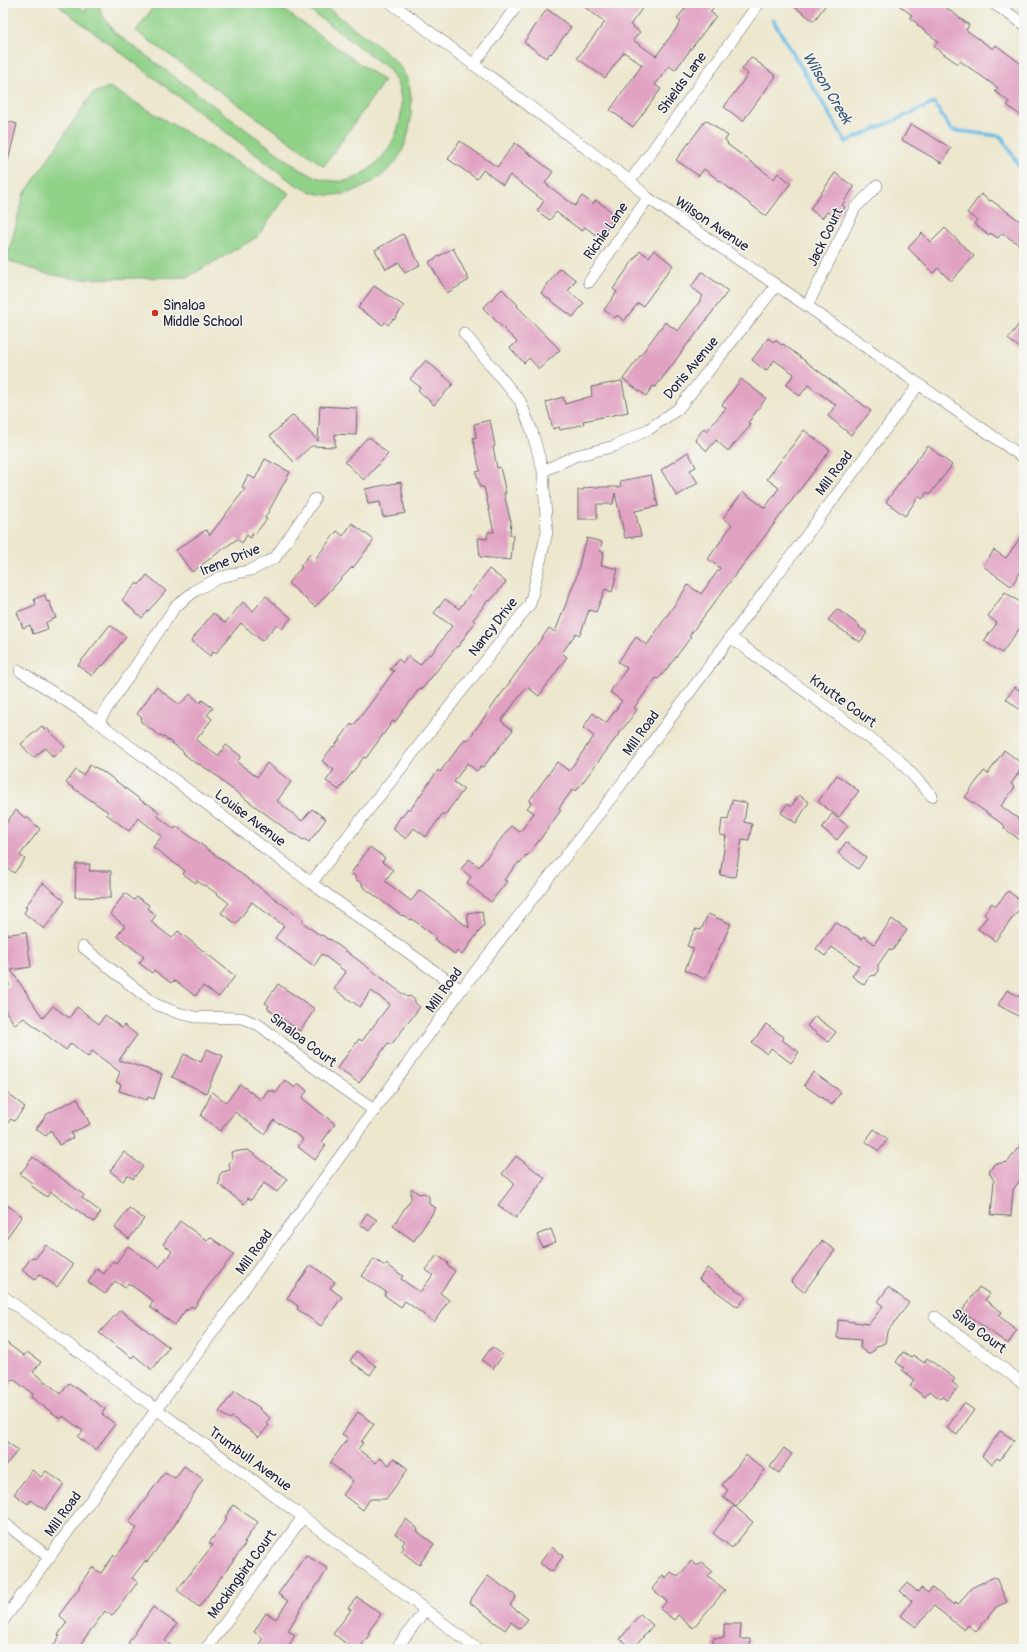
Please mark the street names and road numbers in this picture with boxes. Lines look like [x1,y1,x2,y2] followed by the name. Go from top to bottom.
[654,49,710,117] street label: Shields Lane
[672,193,752,255] street label: Wilson Avenue
[580,199,632,263] street label: Richie Lane
[804,205,847,269] street label: Jack Court
[660,333,722,403] street label: Doris Avenue
[812,447,856,499] street label: Mill Road
[198,540,262,580] street label: Irene Drive
[465,594,521,660] street label: Nancy Drive
[806,671,880,731] street label: Knutte Court
[619,707,663,759] street label: Mill Road
[211,786,289,850] street label: Louise Avenue
[422,964,466,1016] street label: Mill Road
[266,1009,340,1071] street label: Sinaloa Court
[232,1226,276,1278] street label: Mill Road
[948,1305,1010,1357] street label: Silva Court
[205,1423,295,1495] street label: Trumbull Avenue
[41,1488,85,1540] street label: Mill Road
[204,1526,280,1622] street label: Mockingbird Court

